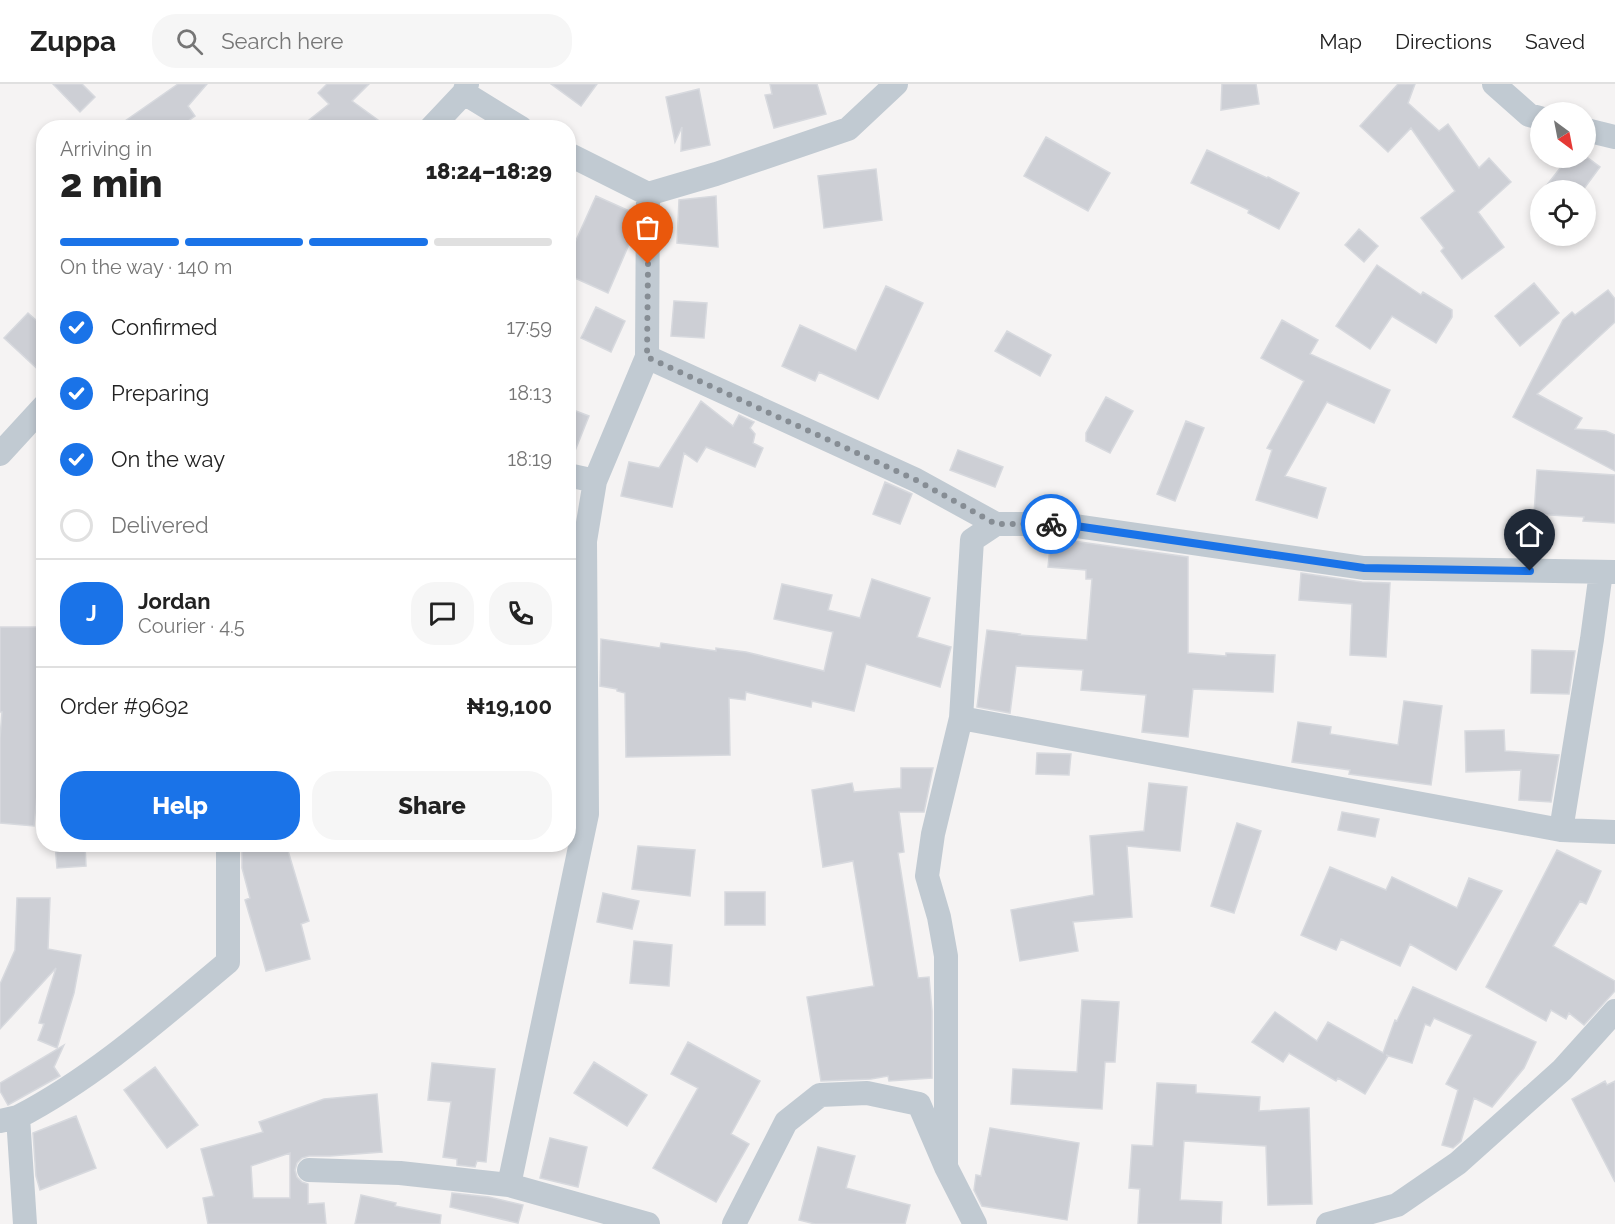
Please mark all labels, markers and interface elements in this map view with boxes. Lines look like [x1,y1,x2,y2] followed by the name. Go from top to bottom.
[152,14,572,68] search box
[30,25,116,58] text: Zuppa
[173,25,206,58] icon: search
[221,28,343,54] text: Search here
[1319,29,1362,54] text: Map
[1395,29,1492,54] text: Directions
[1525,29,1585,54] text: Saved
[1530,102,1596,168] north arrow
[1530,102,1596,246] map controls
[60,137,152,161] text: Arriving in
[426,158,552,184] text: 18:24–18:29
[60,160,163,206] text: 2 min
[1530,180,1596,246] button: locate
[622,202,673,264] pin
[631,211,664,244] icon: bag
[60,255,232,279] text: On the way · 140 m
[60,311,93,344] icon: check
[111,314,218,340] text: Confirmed
[506,315,552,339] text: 17:59
[60,377,93,410] icon: check
[111,380,209,406] text: Preparing
[509,381,552,405] text: 18:13
[60,443,93,476] icon: check
[111,446,225,472] text: On the way
[508,447,552,471] text: 18:19
[1021,494,1081,554] courier
[1035,508,1068,541] icon: bike
[1504,509,1555,571] pin
[111,512,209,538] text: Delivered
[1513,518,1546,551] icon: home
[411,582,474,645] button: chat
[489,582,552,645] button: phone
[138,588,210,614] text: Jordan
[86,600,97,626] text: J
[138,614,245,638] text: Courier · 4.5
[60,693,189,719] text: Order #9692
[466,693,552,719] text: ₦19,100
[60,771,300,840] button: Help
[312,771,552,840] button: Share

